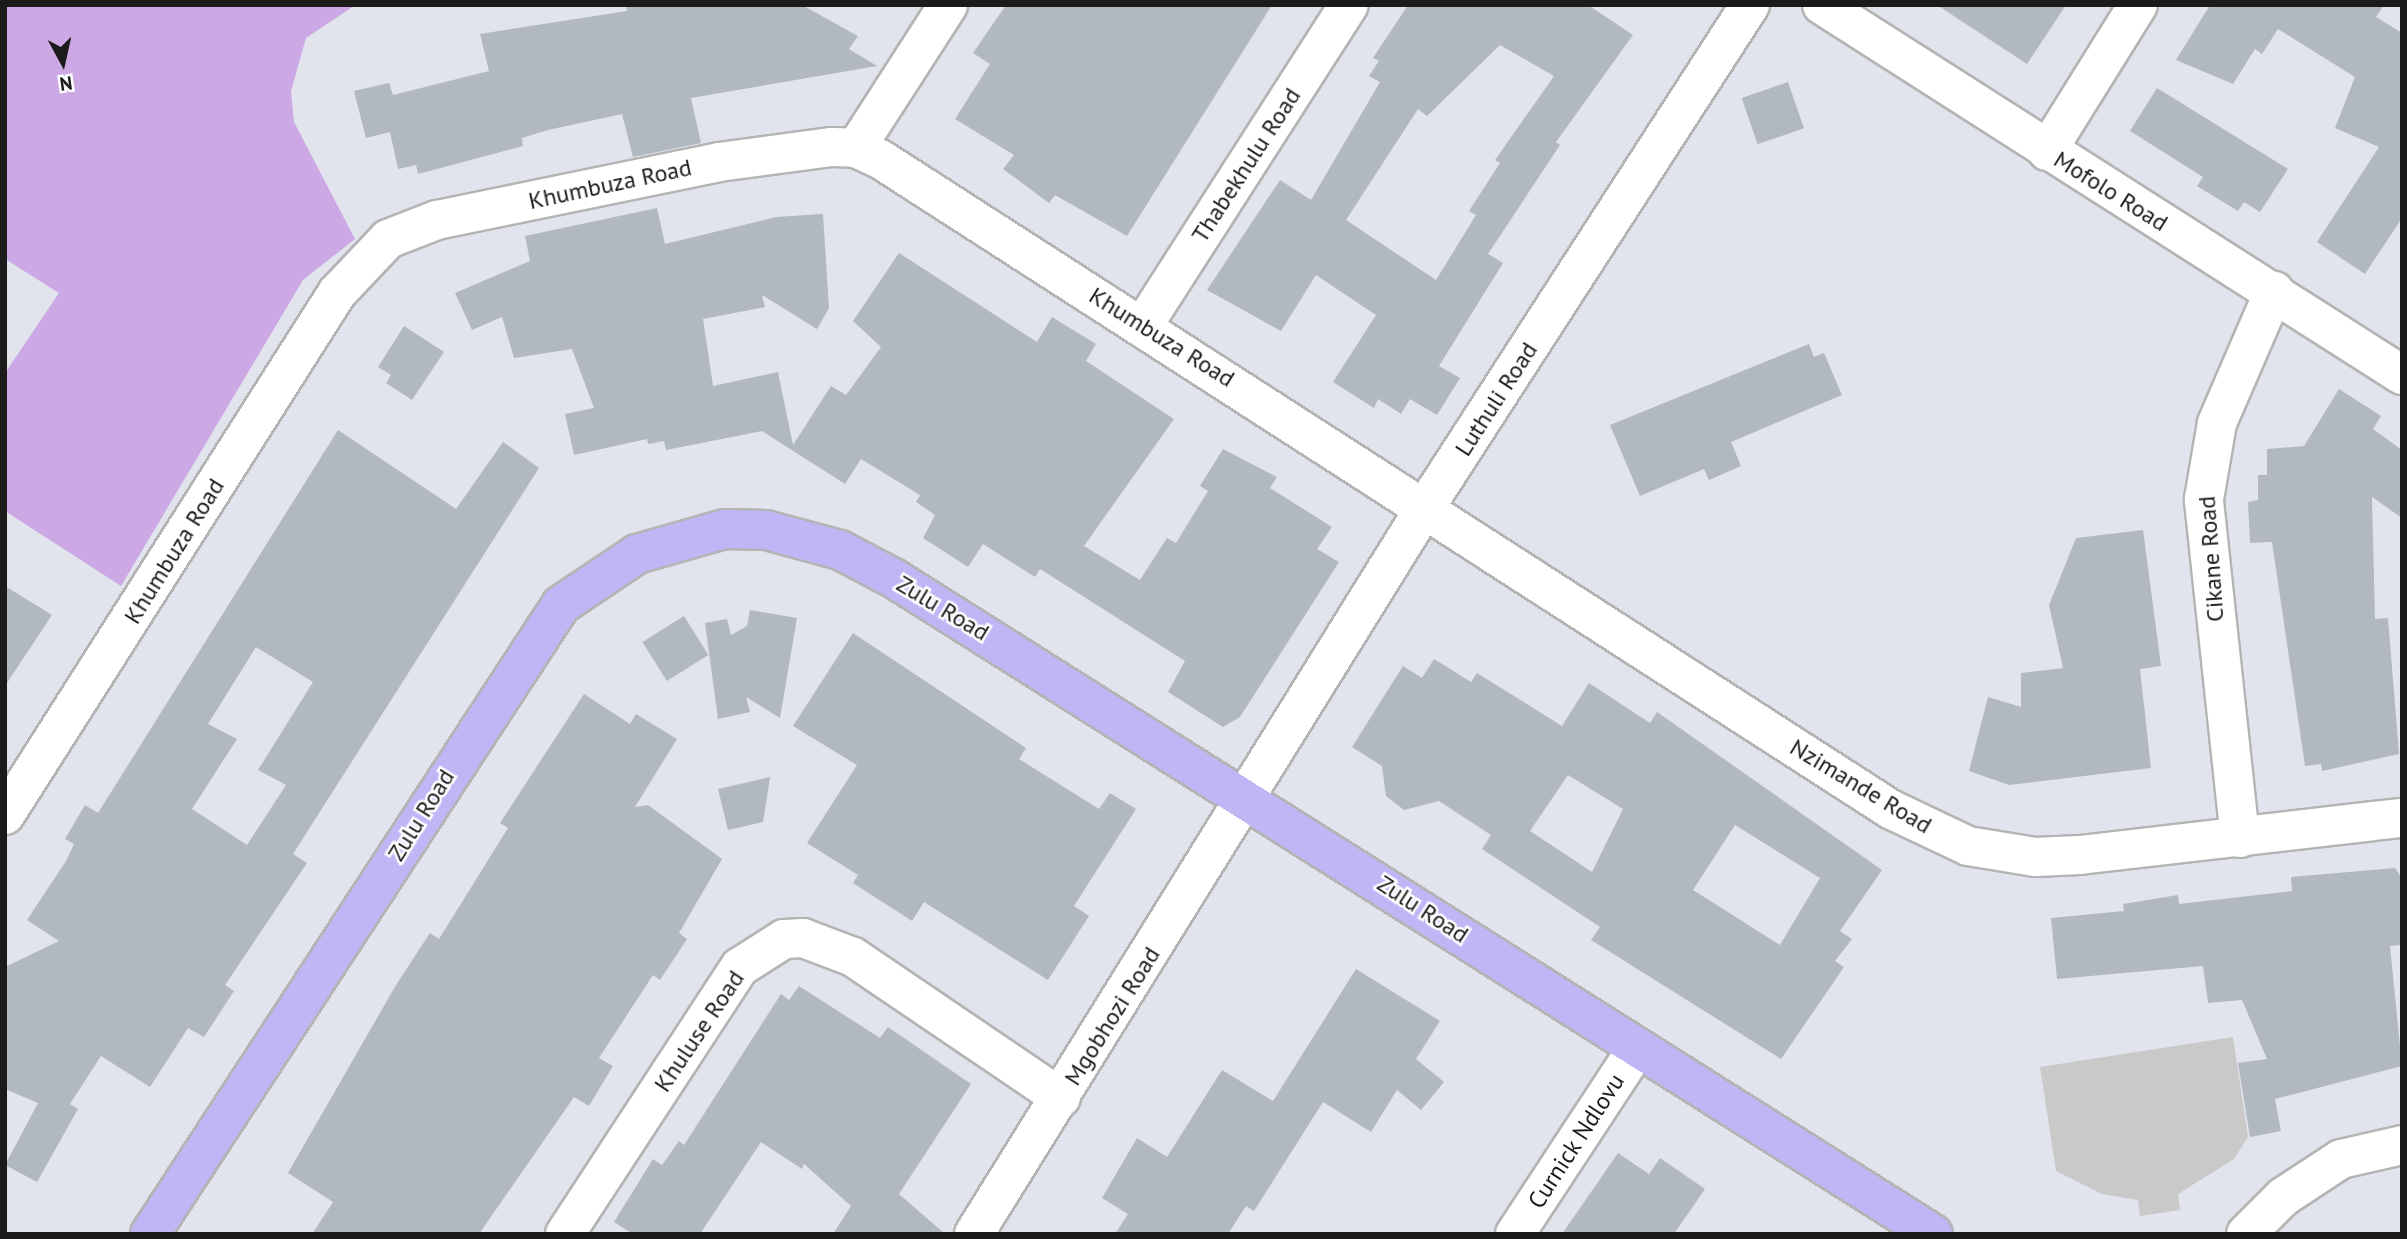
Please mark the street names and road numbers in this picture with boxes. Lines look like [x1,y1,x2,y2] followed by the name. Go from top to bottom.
[1185,82,1307,248] street label: Thabekhulu Road
[2049,145,2173,237] street label: Mofolo Road
[526,153,694,215] street label: Khumbuza Road
[1084,281,1240,393] street label: Khumbuza Road
[1449,337,1543,461] street label: Luthuli Road
[118,473,230,629] street label: Khumbuza Road
[2192,495,2230,623] street label: Cikane Road
[892,569,994,647] street label: Zulu Road
[1785,732,1937,840] street label: Nzimande Road
[382,764,460,866] street label: Zulu Road
[1372,869,1474,949] street label: Zulu Road
[1058,942,1166,1090] street label: Mgobhozi Road
[648,965,750,1097] street label: Khuluse Road
[1521,1068,1631,1214] street label: Curnick Ndlovu

